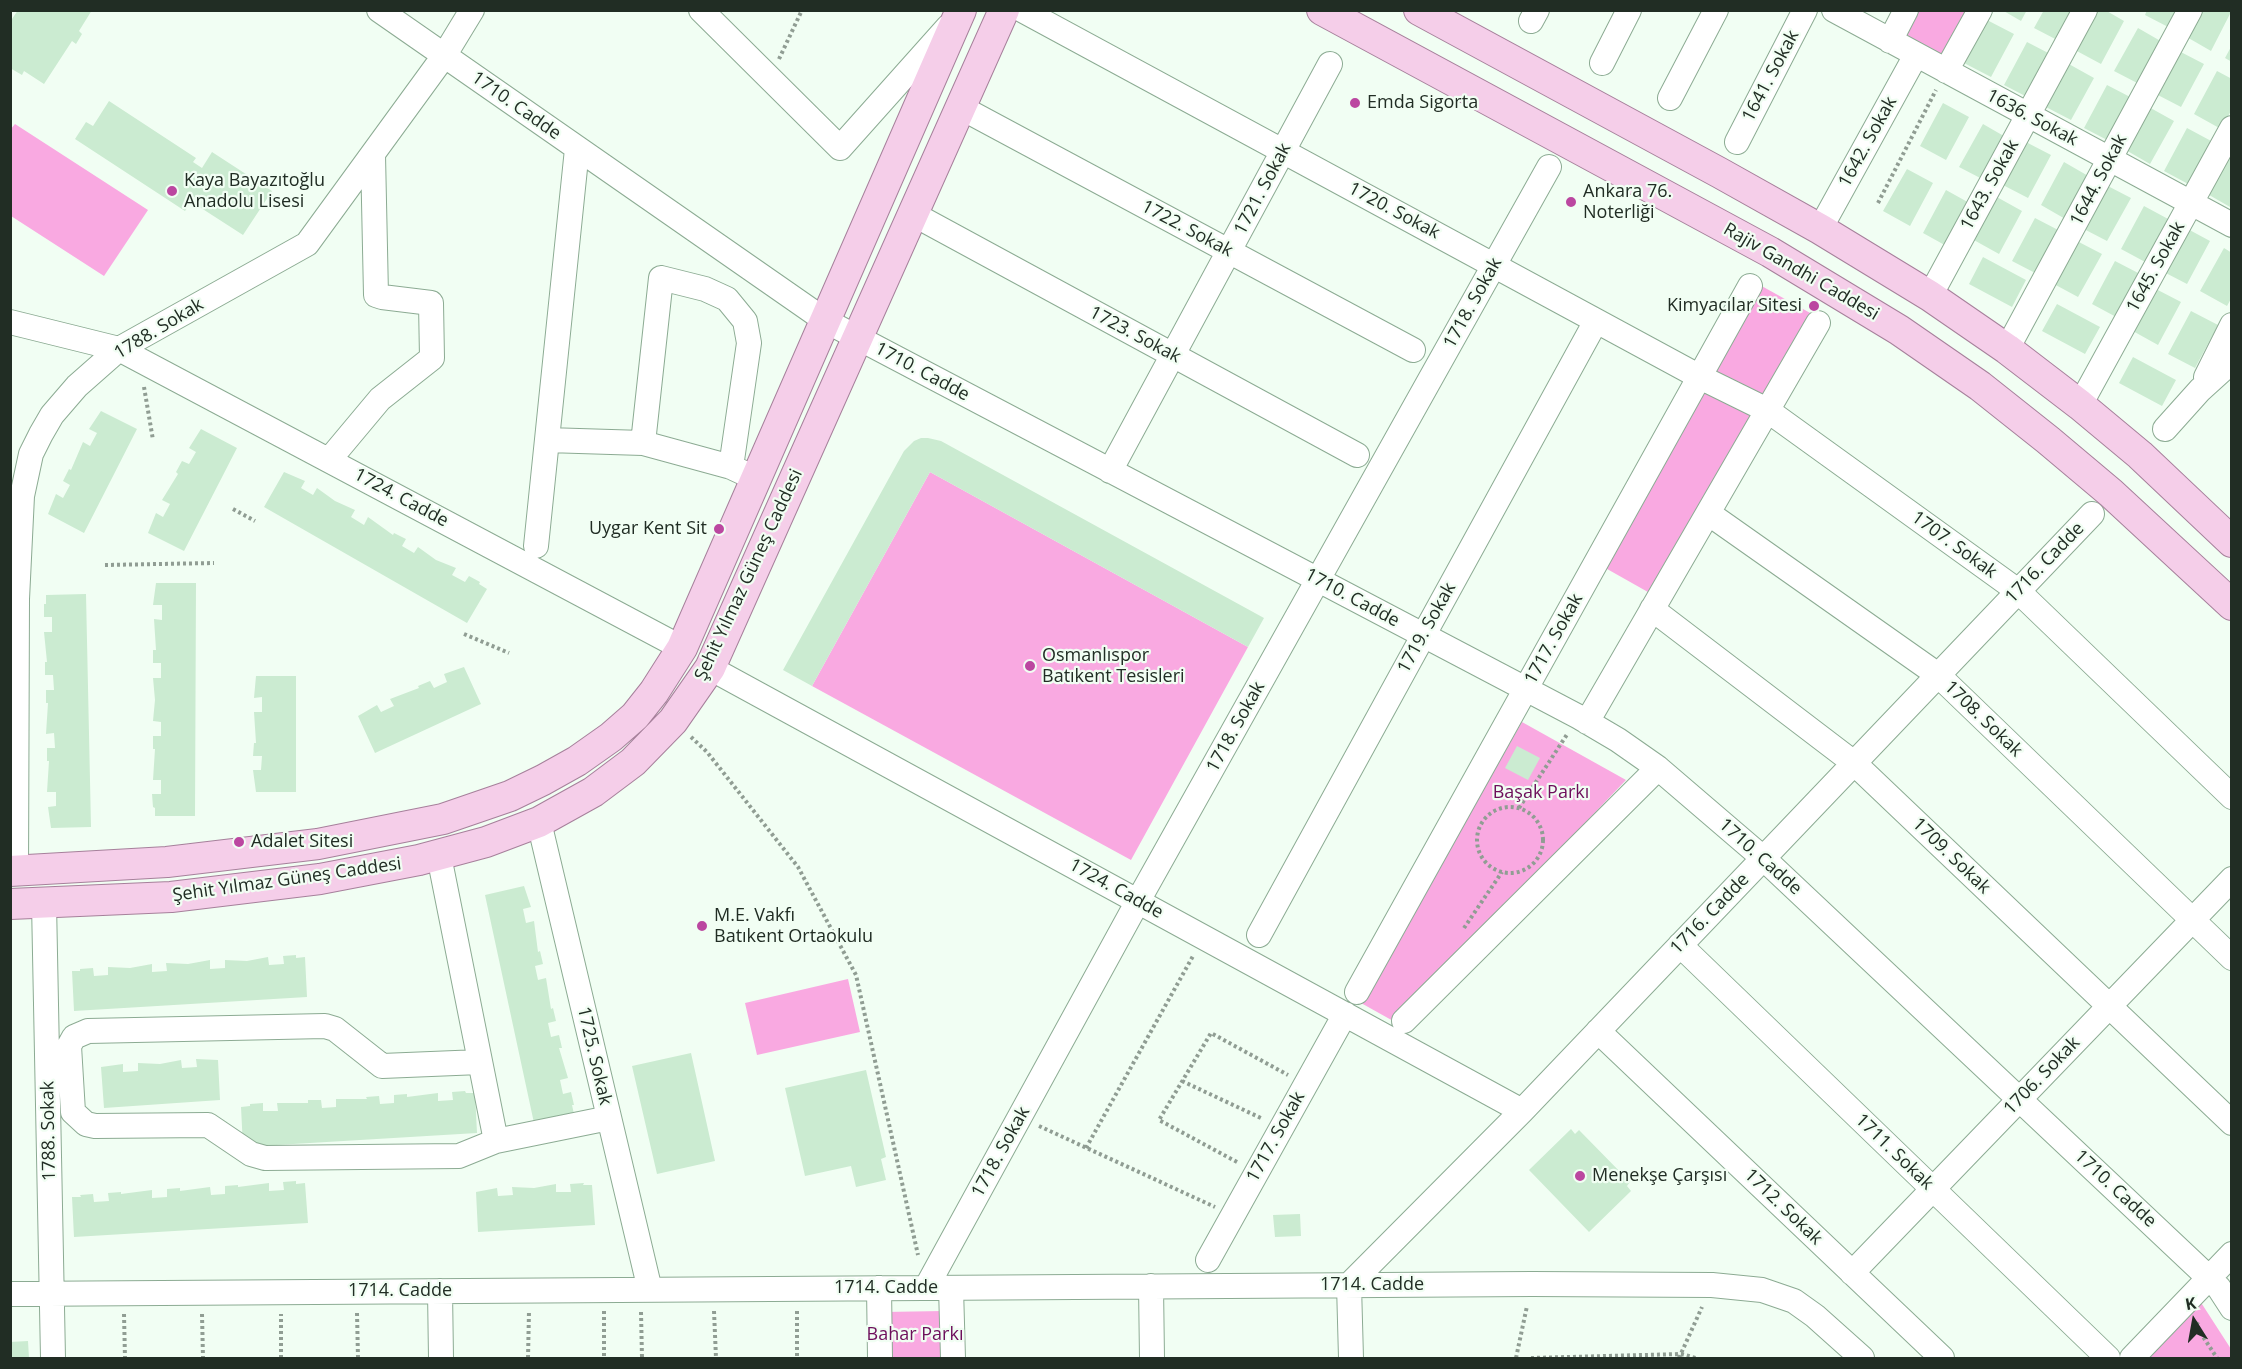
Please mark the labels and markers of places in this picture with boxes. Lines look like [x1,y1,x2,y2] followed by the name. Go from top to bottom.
[1367,92,1478,114] place label: Emda Sigorta
[1348,96,1362,110] marker: Emda Sigorta
[184,170,325,213] place label: Kaya Bayazıtoğlu Anadolu Lisesi
[1583,181,1672,224] place label: Ankara 76. Noterliği
[165,184,179,198] marker: Kaya Bayazıtoğlu Anadolu Lisesi
[1564,195,1578,209] marker: Ankara 76. Noterliği
[1667,295,1802,317] place label: Kimyacılar Sitesi
[1807,299,1821,313] marker: Kimyacılar Sitesi
[589,518,707,540] place label: Uygar Kent Sit
[712,522,726,536] marker: Uygar Kent Sit
[1042,645,1185,688] place label: Osmanlıspor Batıkent Tesisleri
[1023,659,1037,673] marker: Osmanlıspor Batıkent Tesisleri
[251,831,353,853] place label: Adalet Sitesi
[232,835,246,849] marker: Adalet Sitesi
[714,905,873,948] place label: M.E. Vakfı Batıkent Ortaokulu
[695,919,709,933] marker: M.E. Vakfı Batıkent Ortaokulu
[1592,1165,1727,1187] place label: Menekşe Çarşısı
[1573,1169,1587,1183] marker: Menekşe Çarşısı

